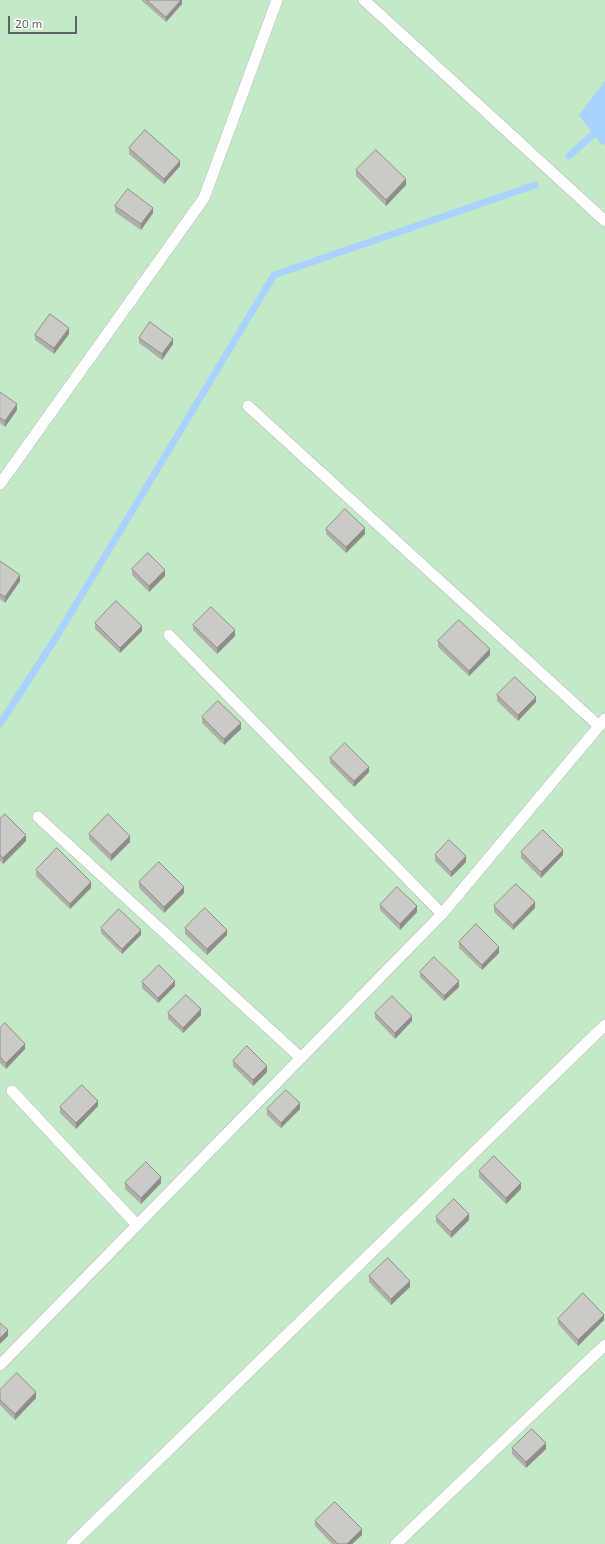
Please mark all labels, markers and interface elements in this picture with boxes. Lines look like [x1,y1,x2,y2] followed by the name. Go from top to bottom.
[10,8,79,34] scale bar
[15,16,42,30] text: 20 m

